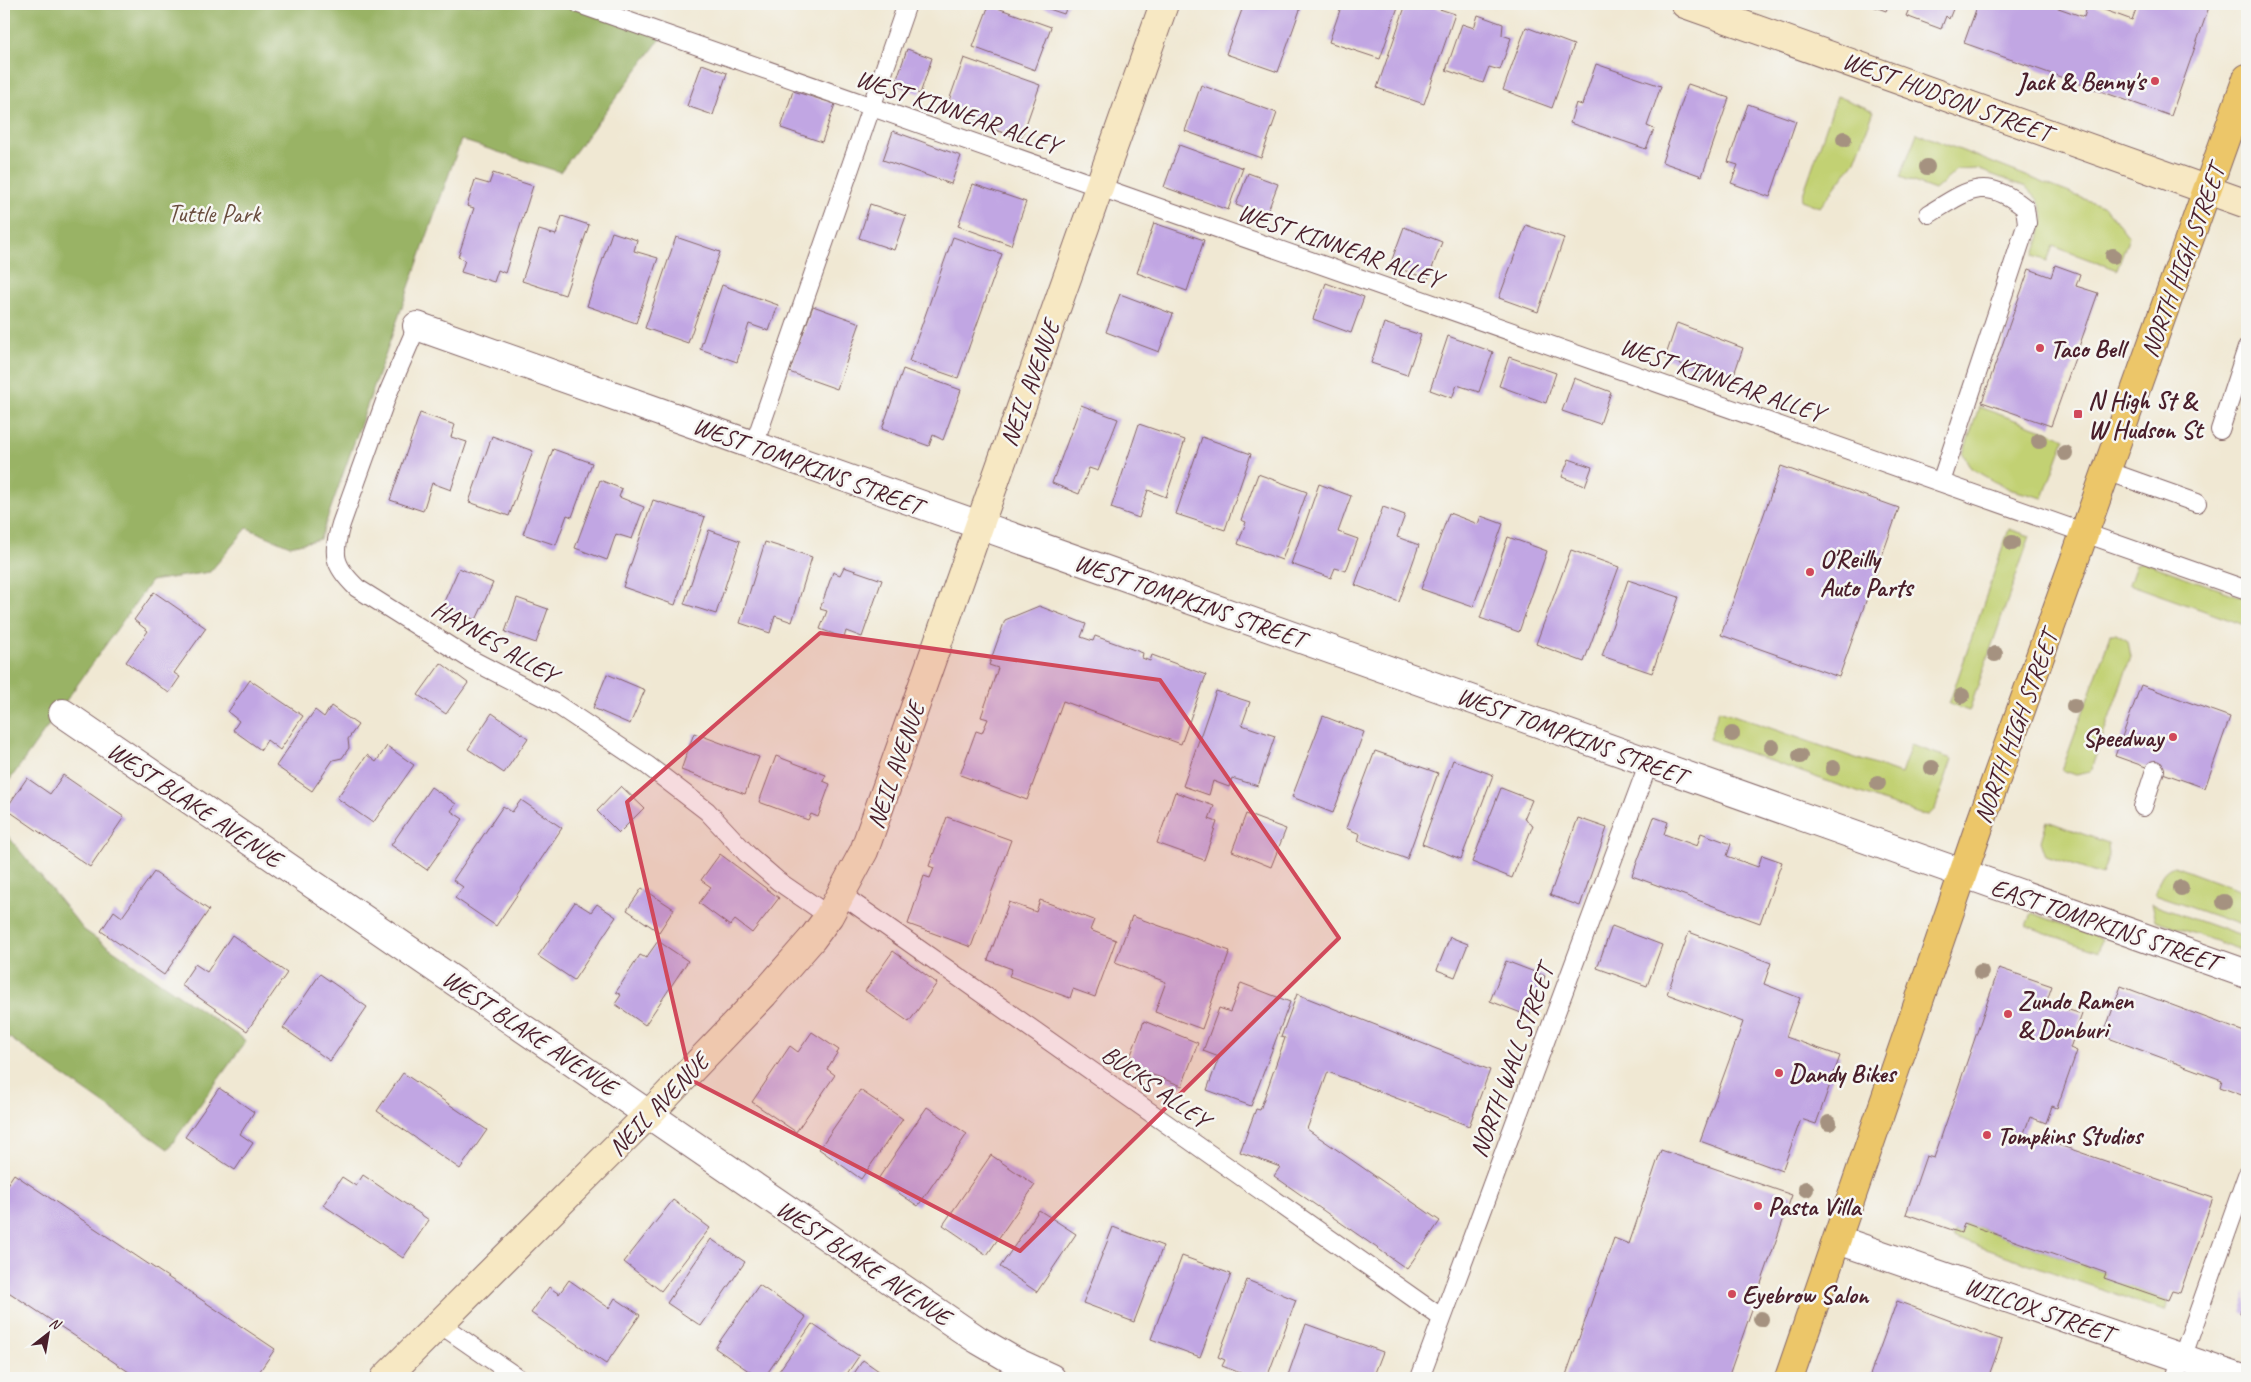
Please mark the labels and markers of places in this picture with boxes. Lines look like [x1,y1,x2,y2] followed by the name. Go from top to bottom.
[2015,66,2147,98] place label: Jack & Benny's
[2149,75,2161,87] marker: Jack & Benny's
[2050,333,2129,365] place label: Taco Bell
[2034,342,2046,354] marker: Taco Bell
[2088,385,2205,446] place label: N High St & W Hudson St
[2072,408,2084,420] marker: N High St & W Hudson St
[1820,543,1915,604] place label: O'Reilly Auto Parts
[1804,566,1816,578] marker: O'Reilly Auto Parts
[2082,722,2165,754] place label: Speedway
[2167,731,2179,743] marker: Speedway
[2018,985,2135,1046] place label: Zundo Ramen & Donburi
[2002,1008,2014,1020] marker: Zundo Ramen & Donburi
[1789,1058,1898,1090] place label: Dandy Bikes
[1773,1067,1785,1079] marker: Dandy Bikes
[1997,1120,2144,1152] place label: Tompkins Studios
[1981,1129,1993,1141] marker: Tompkins Studios
[1768,1191,1862,1223] place label: Pasta Villa
[1752,1200,1764,1212] marker: Pasta Villa
[1742,1279,1870,1311] place label: Eyebrow Salon
[1726,1288,1738,1300] marker: Eyebrow Salon

